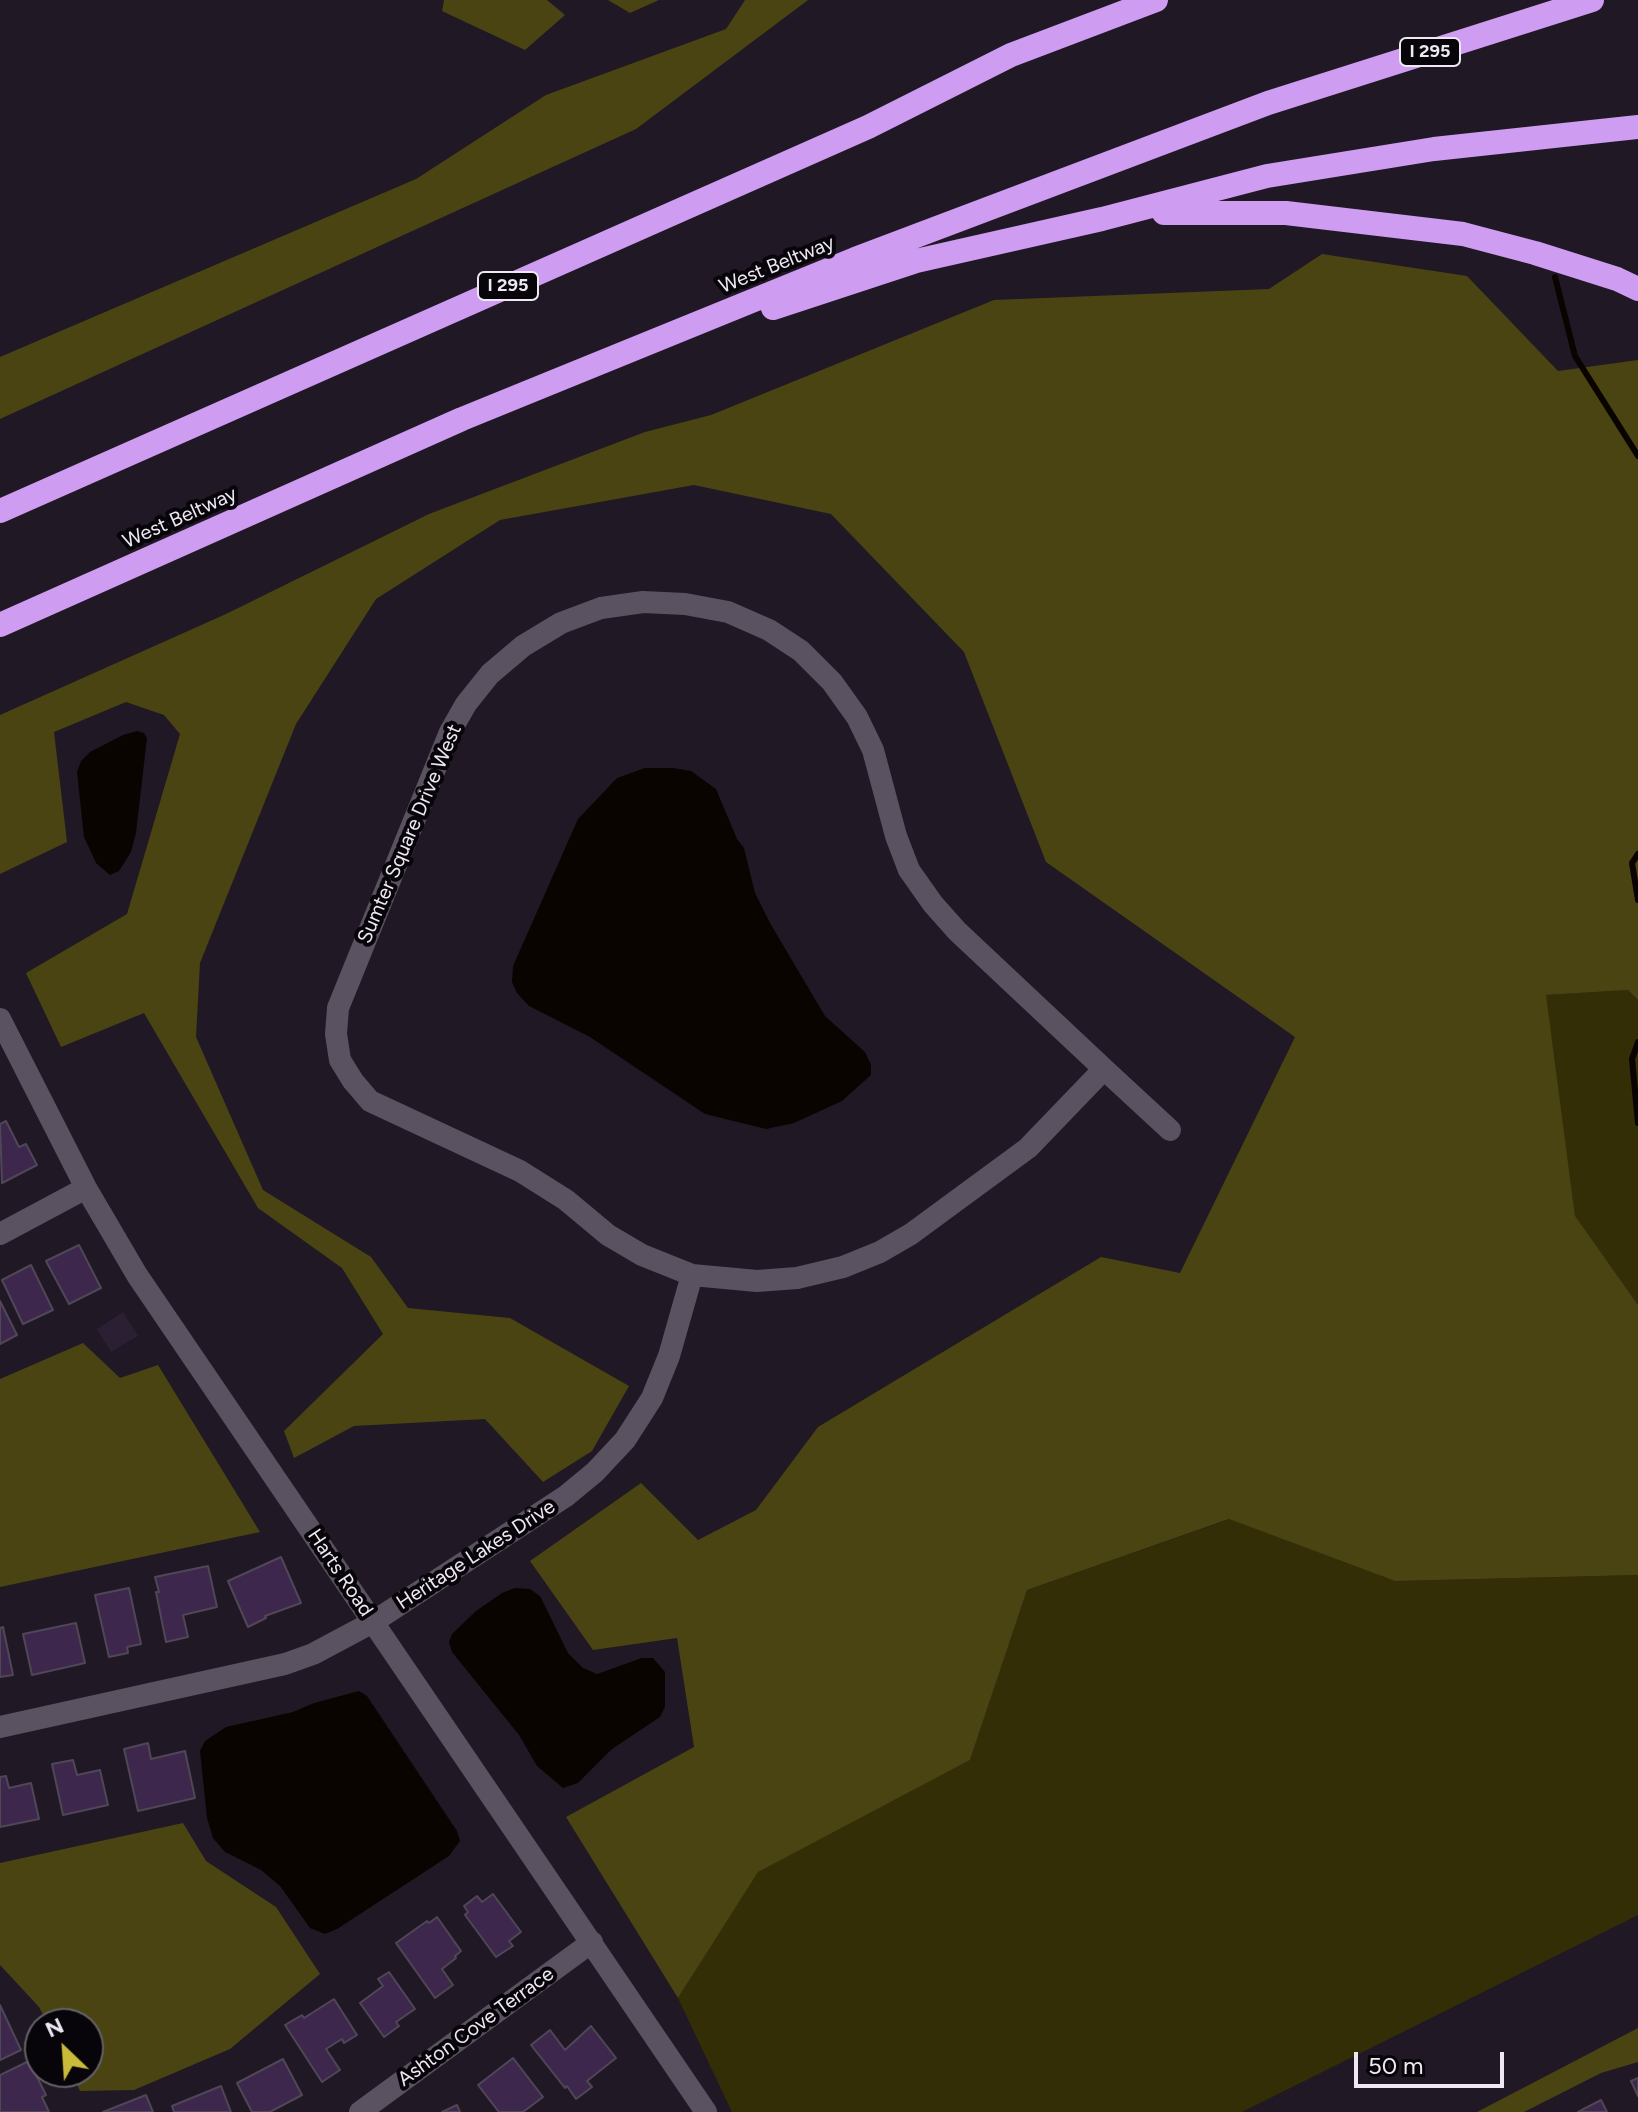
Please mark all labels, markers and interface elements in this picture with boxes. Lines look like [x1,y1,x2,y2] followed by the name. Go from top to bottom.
[1400,38,1460,66] road number: I 295
[716,231,838,299] street label: West Beltway
[478,272,538,300] road number: I 295
[119,482,241,554] street label: West Beltway
[353,721,467,947] street label: Sumter Square Drive West
[392,1495,560,1615] street label: Heritage Lakes Drive
[302,1525,378,1621] street label: Harts Road
[393,1962,559,2092] street label: Ashton Cove Terrace
[24,2008,104,2088] north arrow
[41,2012,68,2043] text: N
[1358,2036,1508,2086] scale bar
[1368,2051,1424,2080] text: 50 m

